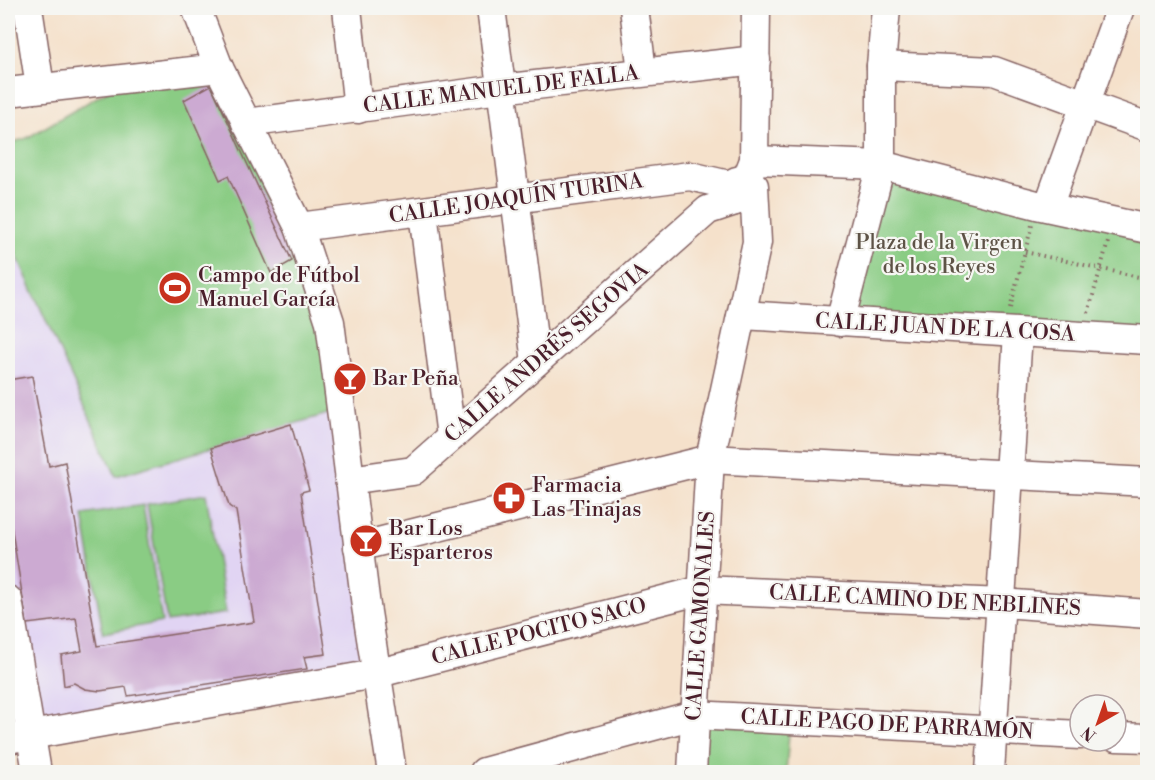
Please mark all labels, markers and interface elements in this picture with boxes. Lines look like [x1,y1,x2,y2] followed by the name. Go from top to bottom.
[362,60,641,120] street label: CALLE MANUEL DE FALLA
[387,166,645,230] street label: CALLE JOAQUÍN TURINA
[855,230,1023,280] park label: Plaza de la Virgen de los Reyes
[438,255,655,449] street label: CALLE ANDRÉS SEGOVIA
[198,263,360,313] place label: Campo de Fútbol Manuel García
[157,270,193,306] sports icon: Campo de Fútbol Manuel García
[814,308,1076,348] street label: CALLE JUAN DE LA COSA
[332,361,368,397] bar icon: Bar Peña
[372,366,459,392] place label: Bar Peña
[532,473,641,523] place label: Farmacia Las Tinajas
[491,480,527,516] pharmacy icon: Farmacia Las Tinajas
[681,510,721,722] street label: CALLE GAMONALES
[388,516,493,566] place label: Bar Los Esparteros
[348,523,384,559] bar icon: Bar Los Esparteros
[768,580,1082,622] street label: CALLE CAMINO DE NEBLINES
[429,593,649,671] street label: CALLE POCITO SACO
[1068,693,1128,753] north arrow
[740,701,1035,746] street label: CALLE PAGO DE PARRAMÓN
[1077,722,1100,745] text: N

